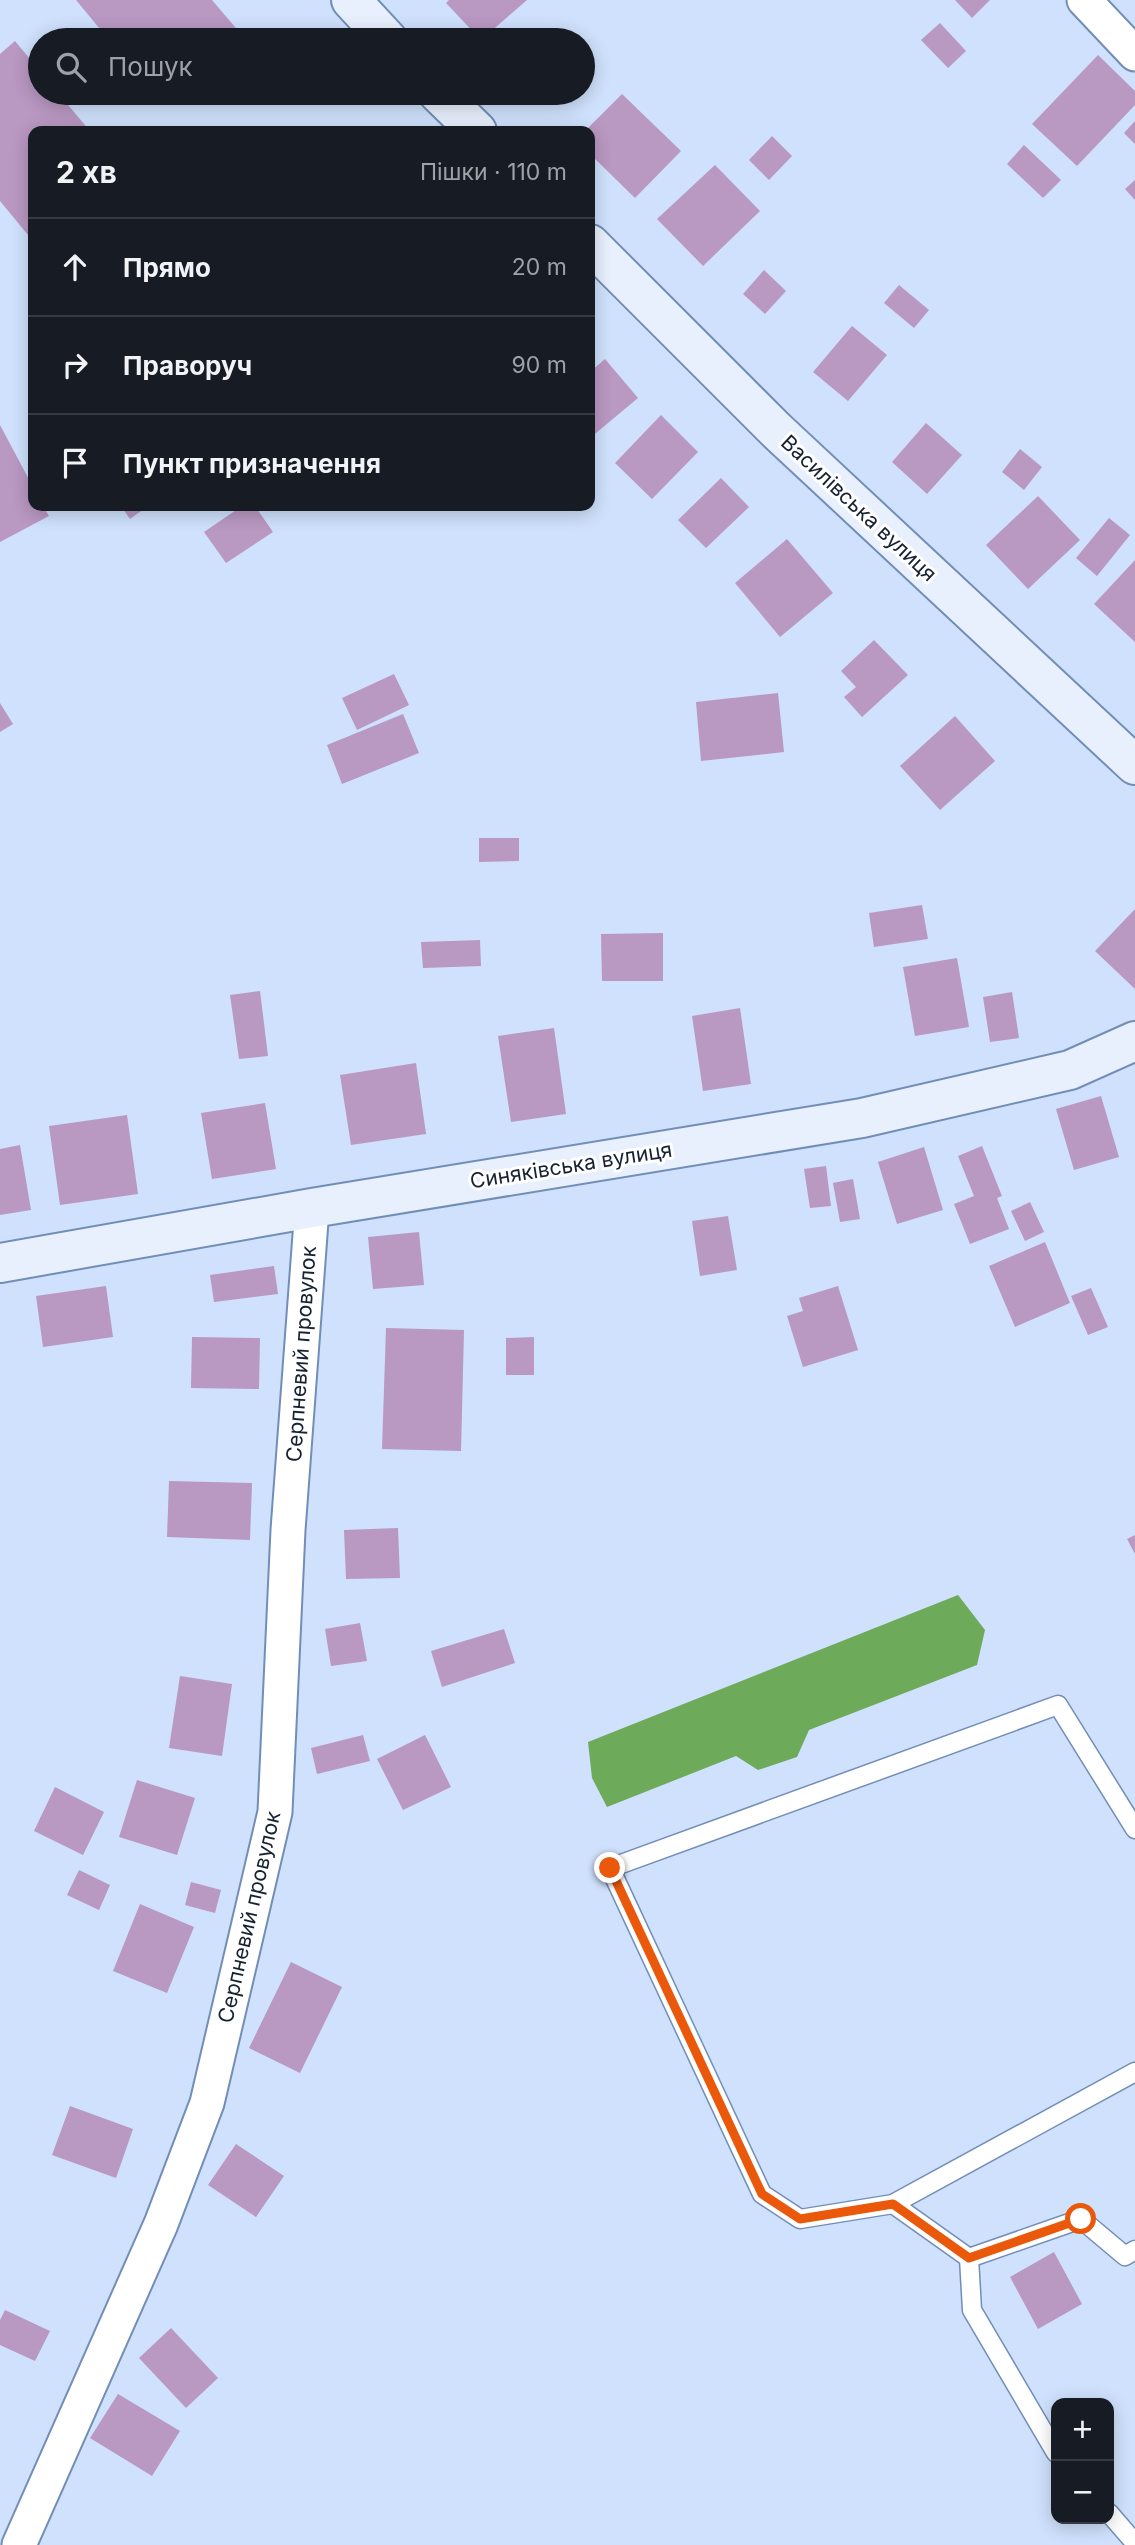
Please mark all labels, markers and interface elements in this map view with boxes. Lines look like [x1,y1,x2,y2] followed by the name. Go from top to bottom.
[28,28,595,105] search box
[52,48,90,86] icon: search
[108,51,193,82] text: Пошук
[56,154,117,190] text: 2 хв
[420,158,567,186] text: Пішки · 110 m
[56,248,94,286] icon: ahead
[123,252,211,283] text: Прямо
[512,253,567,281] text: 20 m
[56,346,94,384] icon: right
[123,350,252,381] text: Праворуч
[512,351,567,379] text: 90 m
[776,430,942,586] street label: Василівська вулиця
[56,444,94,482] icon: arrive
[123,448,381,479] text: Пункт призначення
[468,1137,674,1193] street label: Синяківська вулиця
[281,1244,321,1463] street label: Серпневий провулок
[212,1808,286,2025] street label: Серпневий провулок
[594,1852,625,1883] route end
[1065,2203,1096,2234] route start
[1051,2398,1114,2524] map controls
[1051,2398,1114,2461] button: +
[1051,2461,1114,2524] button: −

